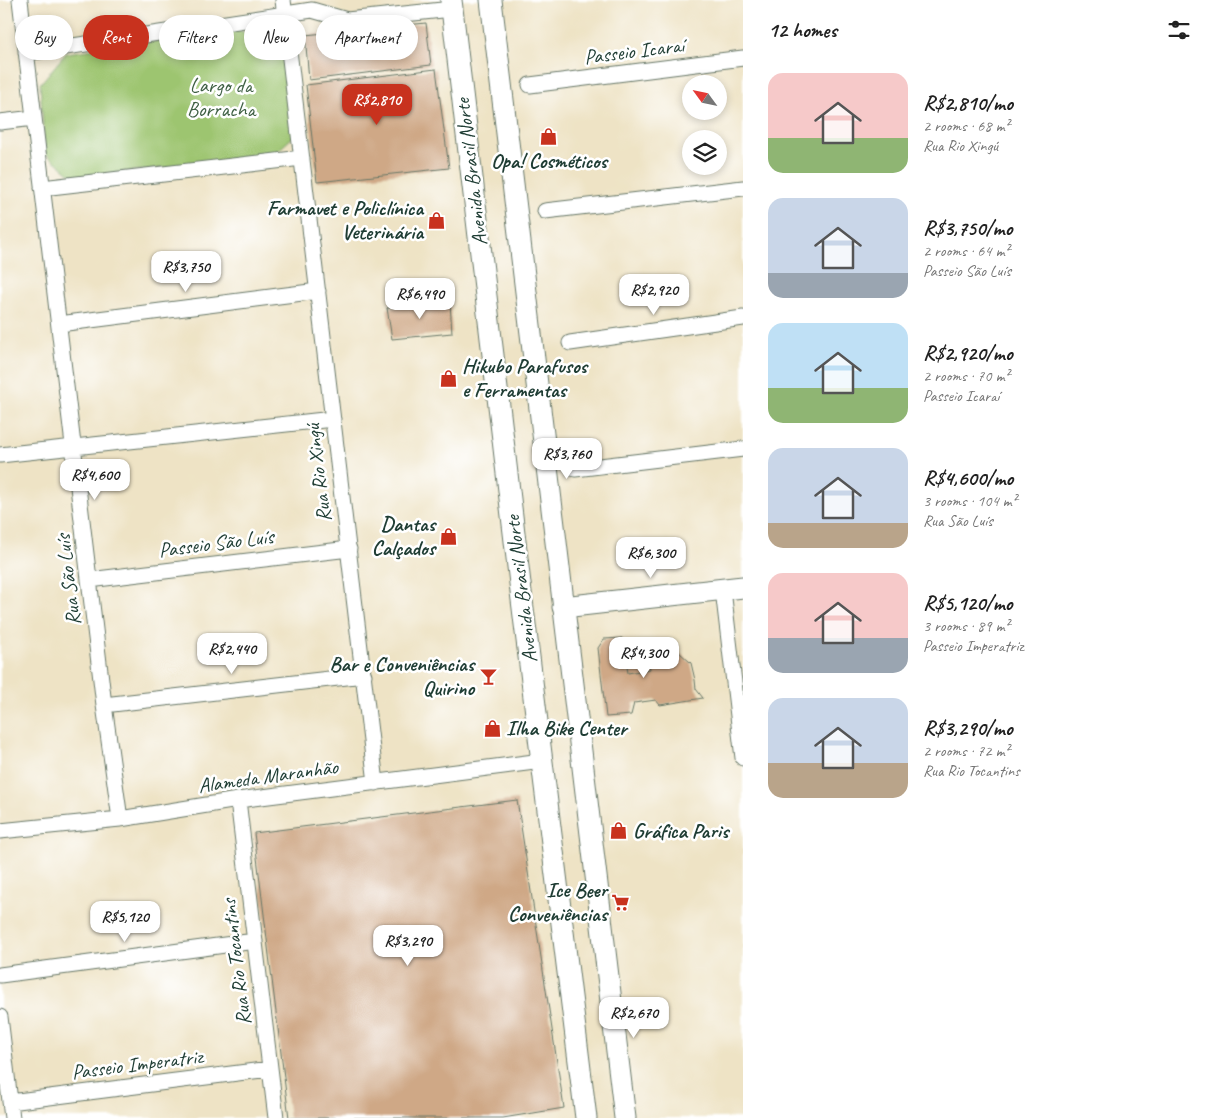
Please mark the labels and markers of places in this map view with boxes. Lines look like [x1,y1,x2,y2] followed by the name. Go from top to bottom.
[331,84,423,126] pin: R$2,810
[539,126,559,146] shop icon: Opa! Cosméticos
[491,148,610,174] place label: Opa! Cosméticos
[267,195,424,245] place label: Farmavet e Policlínica Veterinária
[427,210,447,230] shop icon: Farmavet e Policlínica Veterinária
[140,250,232,293] pin: R$3,750
[608,274,700,316] pin: R$2,920
[374,278,466,320] pin: R$6,490
[462,353,590,403] place label: Hikubo Parafusos e Ferramentas
[438,368,458,388] shop icon: Hikubo Parafusos e Ferramentas
[521,438,613,480] pin: R$3,760
[49,458,141,501] pin: R$4,600
[372,511,438,561] place label: Dantas Calçados
[439,526,459,546] shop icon: Dantas Calçados
[605,536,697,579] pin: R$6,300
[186,632,278,675] pin: R$2,440
[598,636,690,679] pin: R$4,300
[330,651,477,701] place label: Bar e Conveniências Quirino
[478,666,498,686] bar icon: Bar e Conveniências Quirino
[506,715,629,741] place label: Ilha Bike Center
[482,718,502,738] shop icon: Ilha Bike Center
[633,818,731,844] place label: Gráfica Paris
[609,821,629,841] shop icon: Gráfica Paris
[508,877,610,927] place label: Ice Beer Conveniências
[611,892,631,912] supermarket icon: Ice Beer Conveniências
[79,900,171,943] pin: R$5,120
[362,924,454,967] pin: R$3,290
[588,996,680,1039] pin: R$2,670

